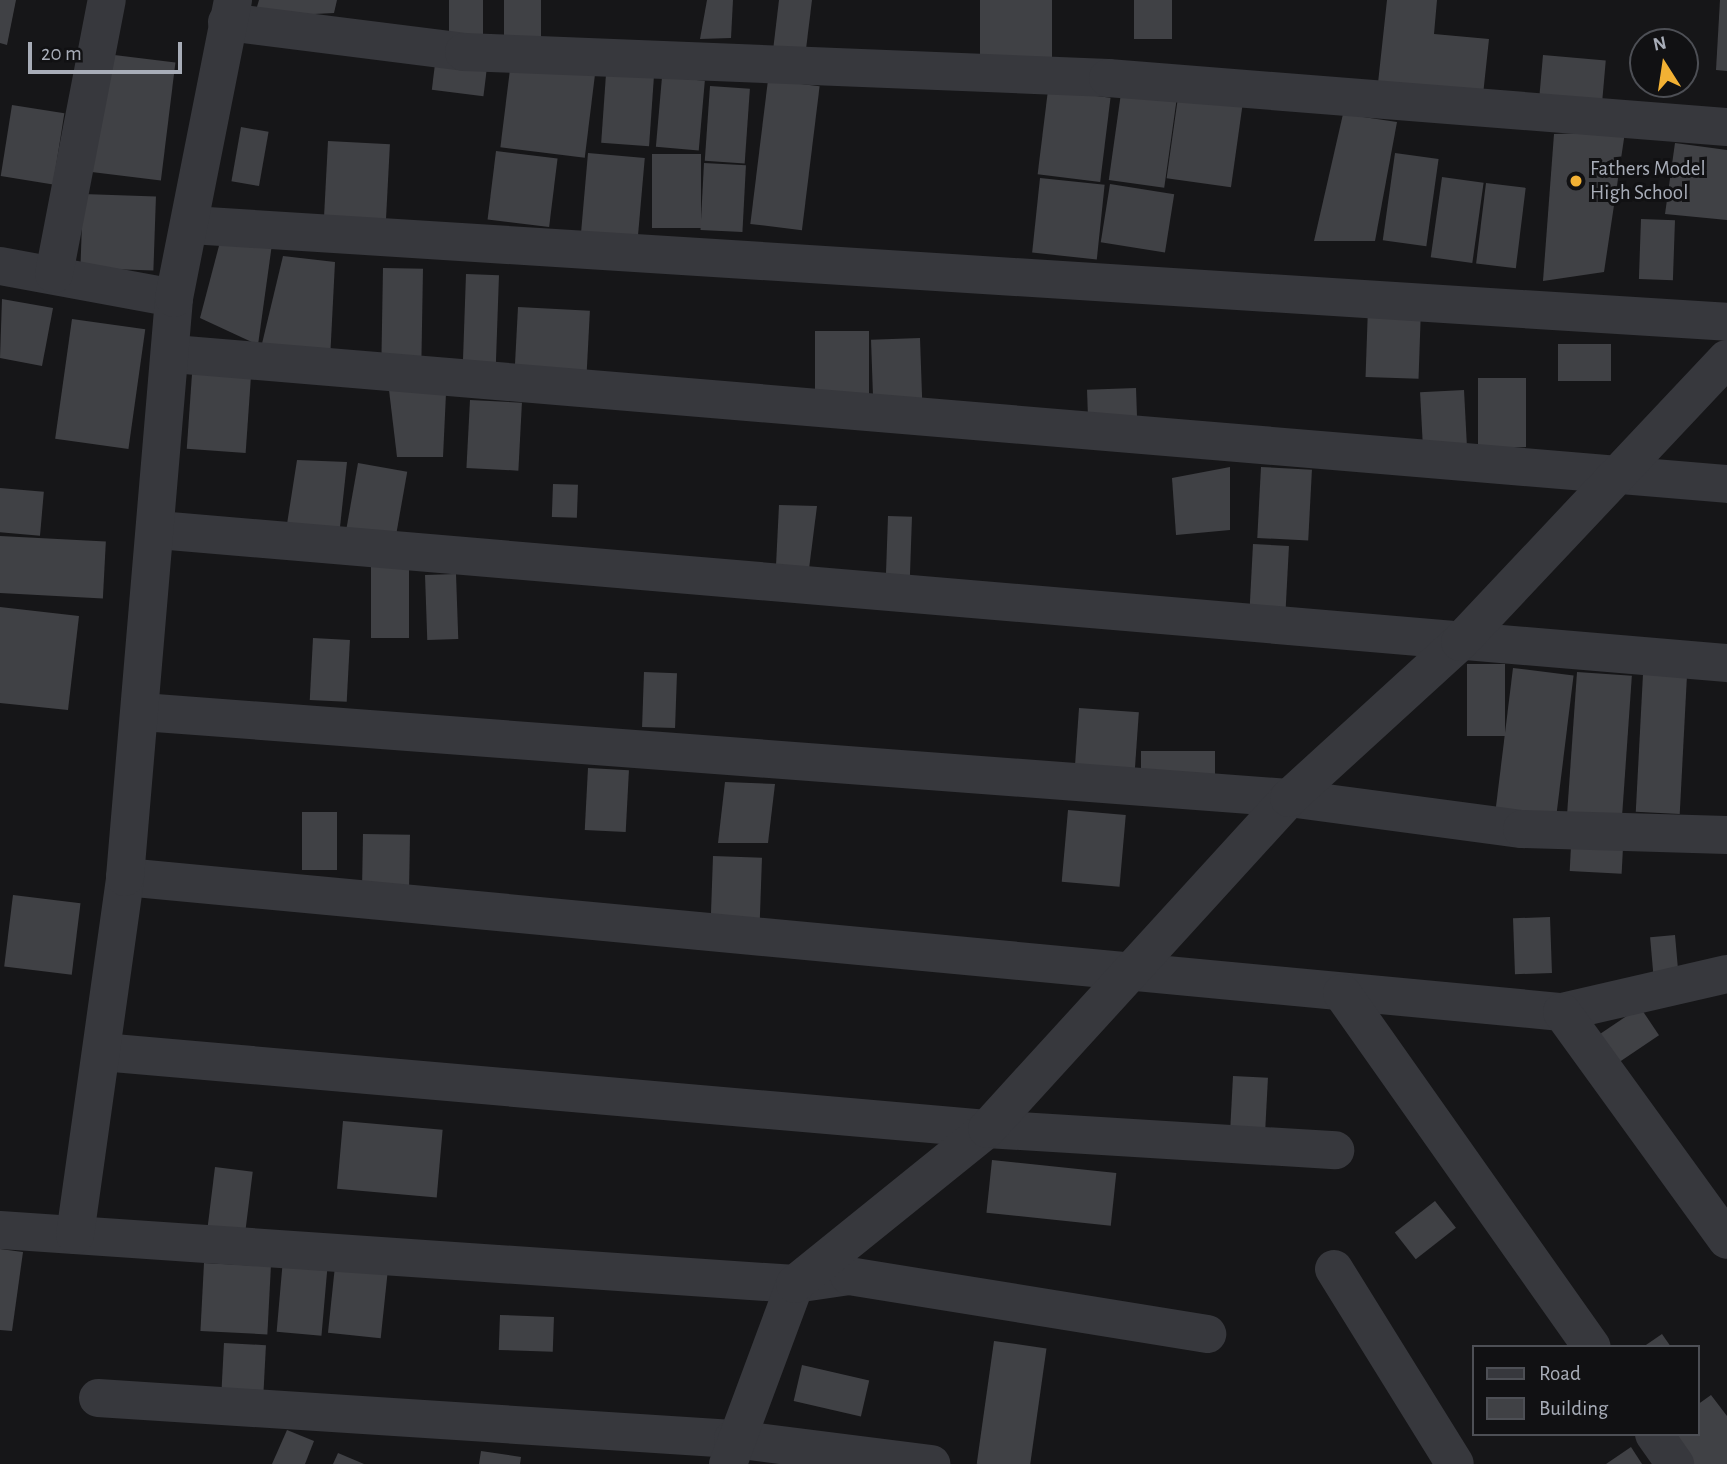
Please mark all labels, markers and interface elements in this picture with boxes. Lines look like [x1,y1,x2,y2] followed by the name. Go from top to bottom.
[32,28,186,72] scale bar
[1629,28,1699,98] north arrow
[1652,33,1668,55] text: N
[41,43,82,64] text: 20 m
[1590,156,1706,206] place label: Fathers Model High School
[1568,173,1584,189] marker: Fathers Model High School
[1472,1345,1699,1436] legend
[1539,1363,1581,1384] text: Road
[1539,1398,1608,1419] text: Building

